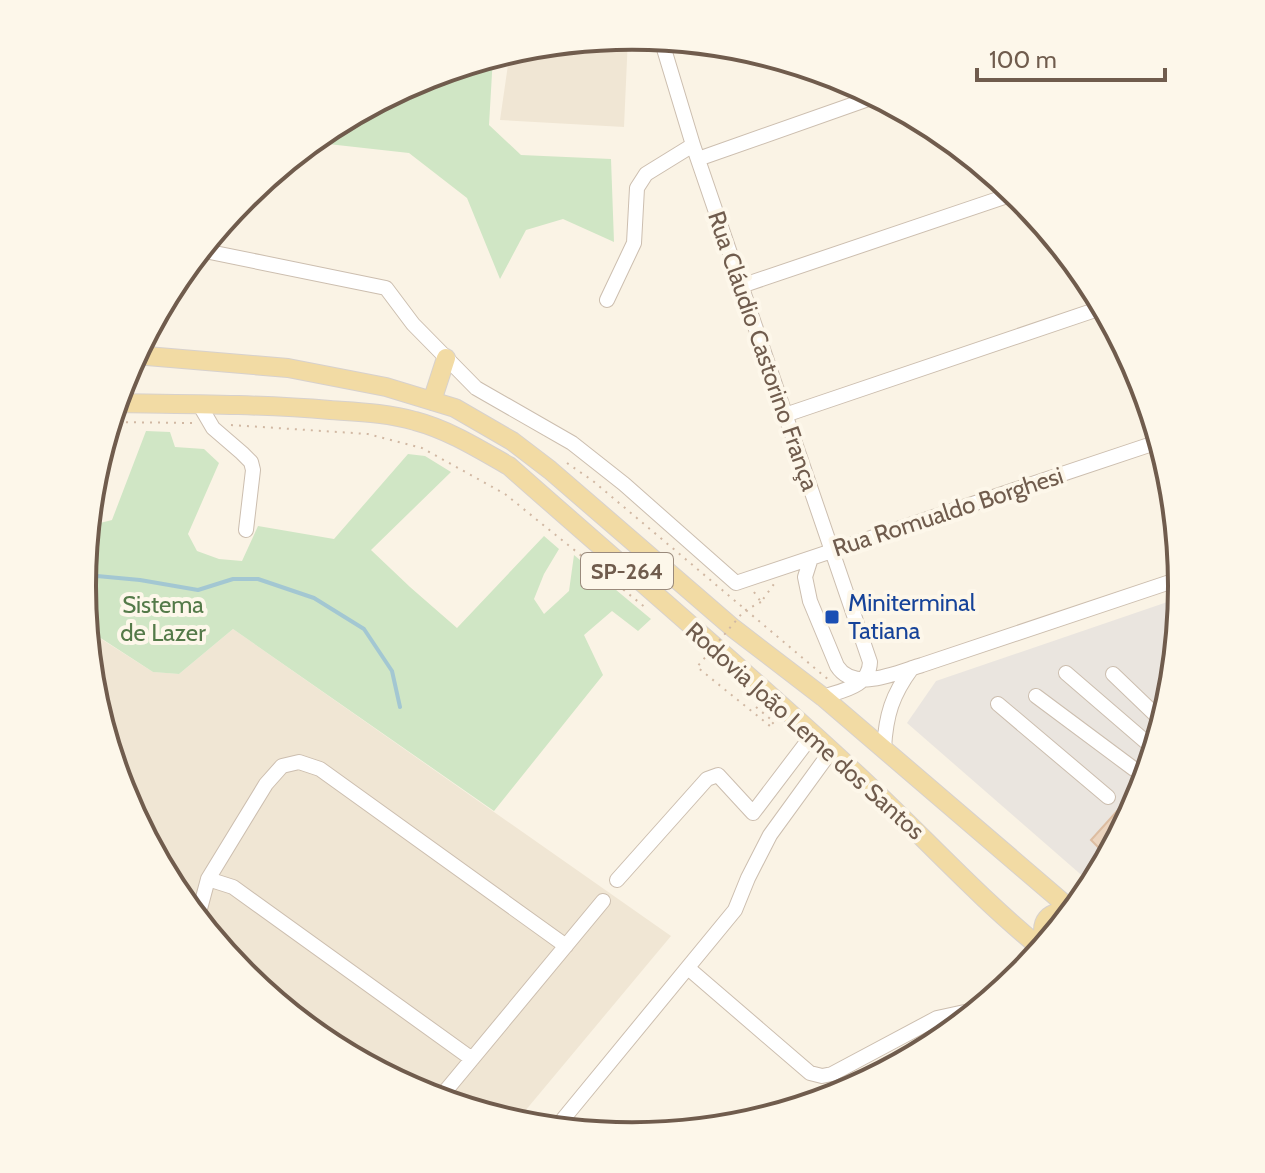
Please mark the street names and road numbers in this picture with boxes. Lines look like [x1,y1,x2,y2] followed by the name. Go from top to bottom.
[702,207,825,495] street label: Rua Cláudio Castorino França
[829,461,1067,563] street label: Rua Romualdo Borghesi
[581,553,673,589] road number: SP-264
[680,616,931,845] street label: Rodovia João Leme dos Santos

